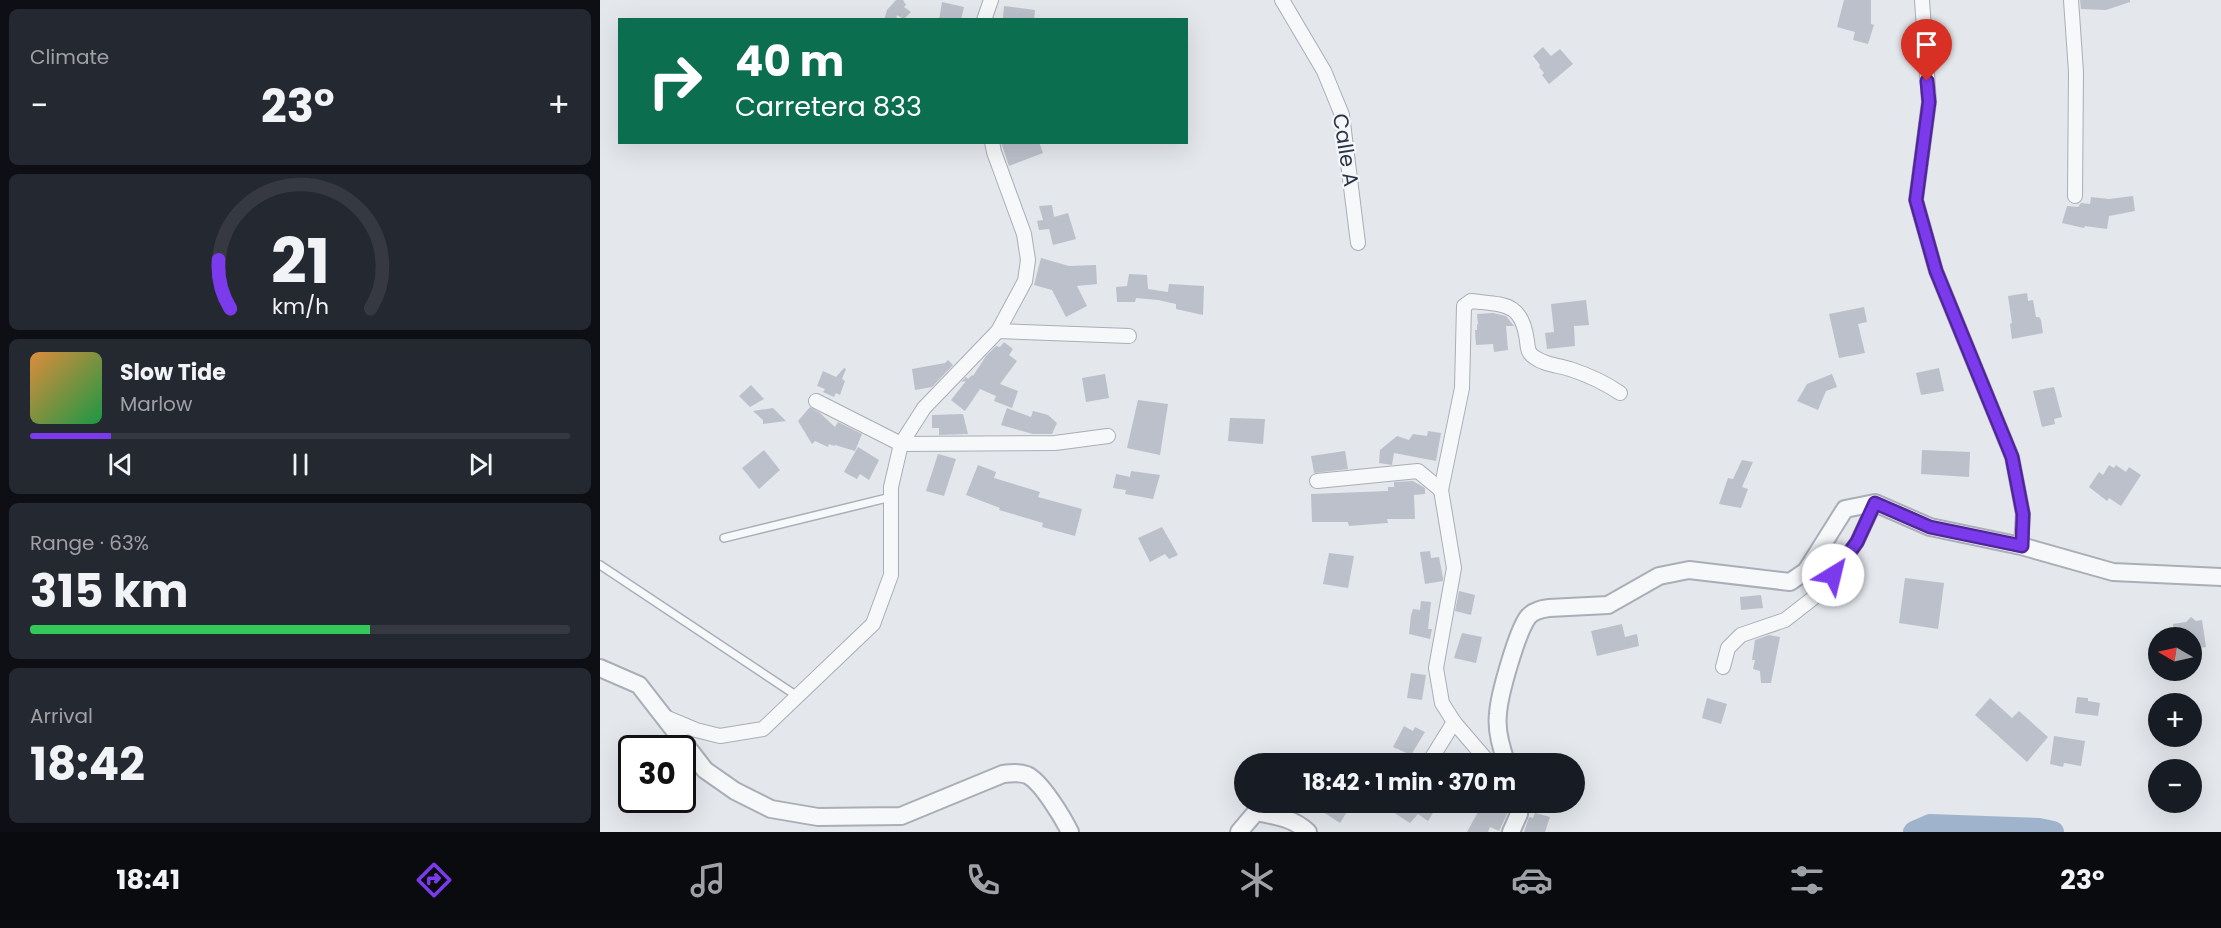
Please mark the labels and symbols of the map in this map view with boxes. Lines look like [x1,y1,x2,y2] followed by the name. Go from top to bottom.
[1901,19,1952,81] pin
[1326,111,1366,189] street label: Calle A
[1801,543,1865,607] position arrow
[2148,627,2202,681] north arrow
[618,735,696,813] speed limit sign: 30

